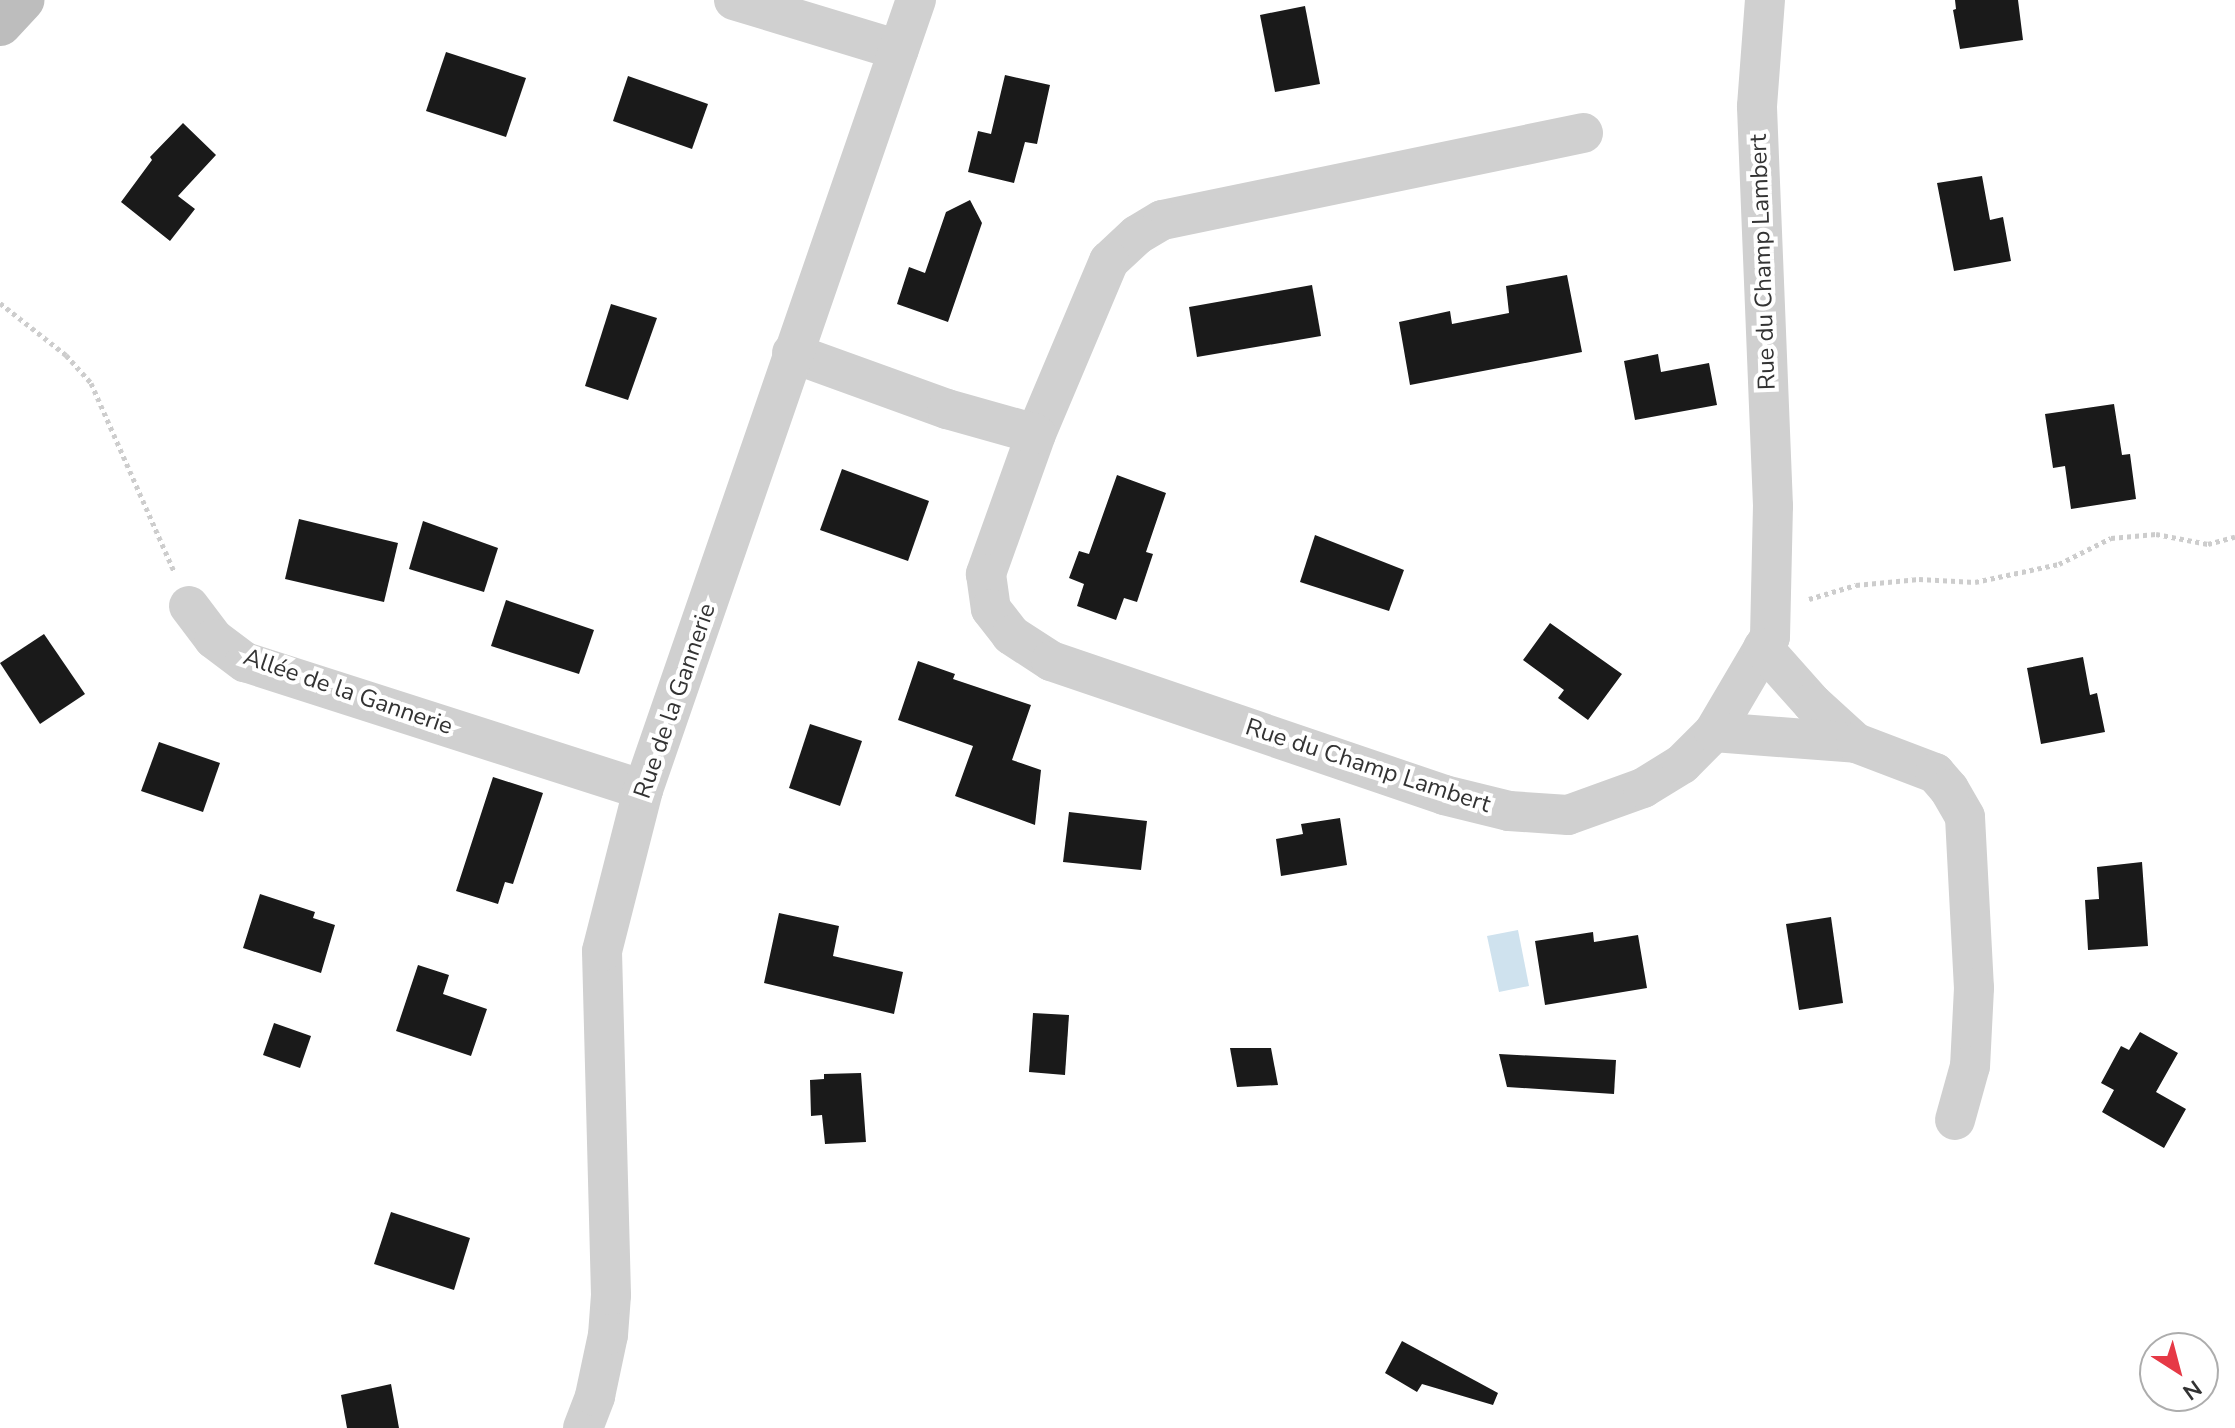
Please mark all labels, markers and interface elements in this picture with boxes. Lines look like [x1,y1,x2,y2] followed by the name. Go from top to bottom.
[1744,134,1782,390] street label: Rue du Champ Lambert
[628,600,722,802] street label: Rue de la Gannerie
[240,643,456,741] street label: Allée de la Gannerie
[1242,713,1494,819] street label: Rue du Champ Lambert
[2139,1332,2219,1412] north arrow
[2176,1373,2207,1407] text: N

